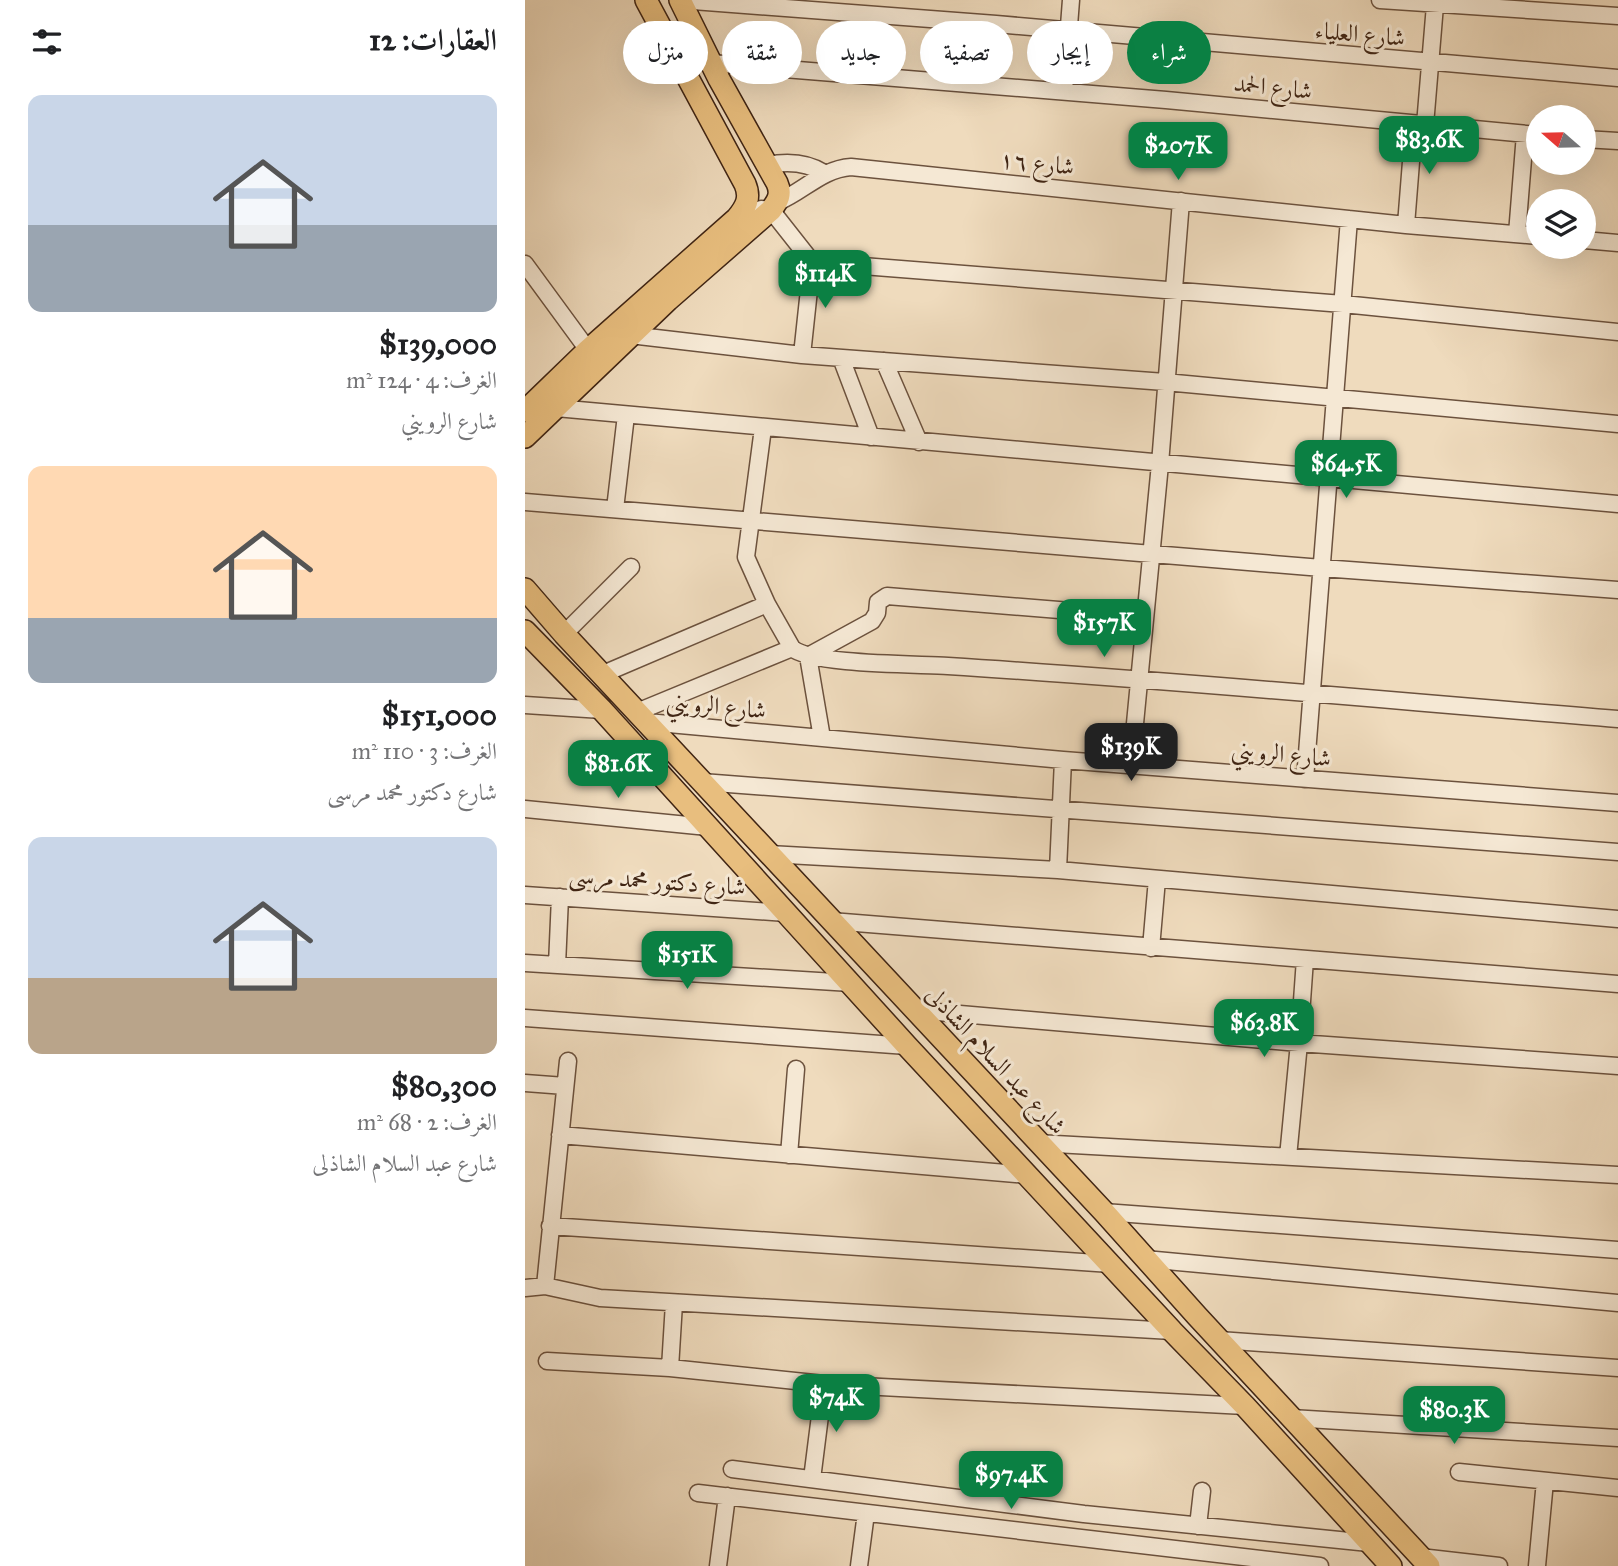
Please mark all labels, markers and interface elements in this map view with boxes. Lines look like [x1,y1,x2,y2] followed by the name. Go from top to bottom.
[1313,15,1406,58] street label: شارع العلياء
[623,21,708,84] chip: منزل
[722,21,802,84] chip: شقة
[816,21,906,84] chip: جديد
[920,21,1013,84] chip: تصفية
[1027,21,1113,84] chip: إيجار
[1127,21,1211,84] chip: شراء
[369,22,497,58] text: العقارات: 12
[28,23,66,61] icon: filters
[1232,68,1314,111] street label: شارع الحمد
[1526,105,1596,175] north arrow
[1526,105,1596,259] map controls
[1372,116,1486,176] pin: $83.6K
[1129,122,1227,182] pin: $207K
[1395,125,1463,153] text: $83.6K
[1144,131,1212,159] text: $207K
[200,141,326,267] icon: home
[998,144,1076,187] street label: شارع ١٦
[1526,189,1596,259] button: layers
[776,250,874,310] pin: $114K
[794,259,856,287] text: $114K
[379,326,497,362] text: $139,000
[346,366,497,394] text: الغرف: 4 · 124 m²
[401,407,497,435] text: شارع الرويني
[1289,440,1403,500] pin: $64.5K
[1311,449,1381,477] text: $64.5K
[200,512,326,638] icon: home
[1055,600,1153,659] pin: $157K
[1073,608,1135,636] text: $157K
[664,687,767,732] street label: شارع الرويني
[381,697,497,733] text: $151,000
[1082,724,1180,783] pin: $139K
[1101,732,1161,760] text: $139K
[1229,735,1332,780] street label: شارع الرويني
[352,737,497,765] text: الغرف: 3 · 110 m²
[561,740,675,800] pin: $81.6K
[584,749,652,777] text: $81.6K
[327,778,497,806] text: شارع دكتور محمد مرسى
[567,860,746,907] street label: شارع دكتور محمد مرسى
[200,883,326,1009] icon: home
[638,932,736,991] pin: $151K
[658,940,716,968] text: $151K
[915,979,1073,1145] street label: شارع عبد السلام الشاذلى
[1207,1000,1321,1059] pin: $63.8K
[1230,1008,1298,1036] text: $63.8K
[391,1068,497,1104] text: $80,300
[357,1108,497,1136] text: الغرف: 2 · 68 m²
[312,1149,497,1177] text: شارع عبد السلام الشاذلى
[795,1374,877,1434] pin: $74K
[809,1383,863,1411] text: $74K
[1397,1386,1511,1446] pin: $80.3K
[1419,1395,1489,1423] text: $80.3K
[954,1452,1068,1511] pin: $97.4K
[975,1460,1047,1488] text: $97.4K

